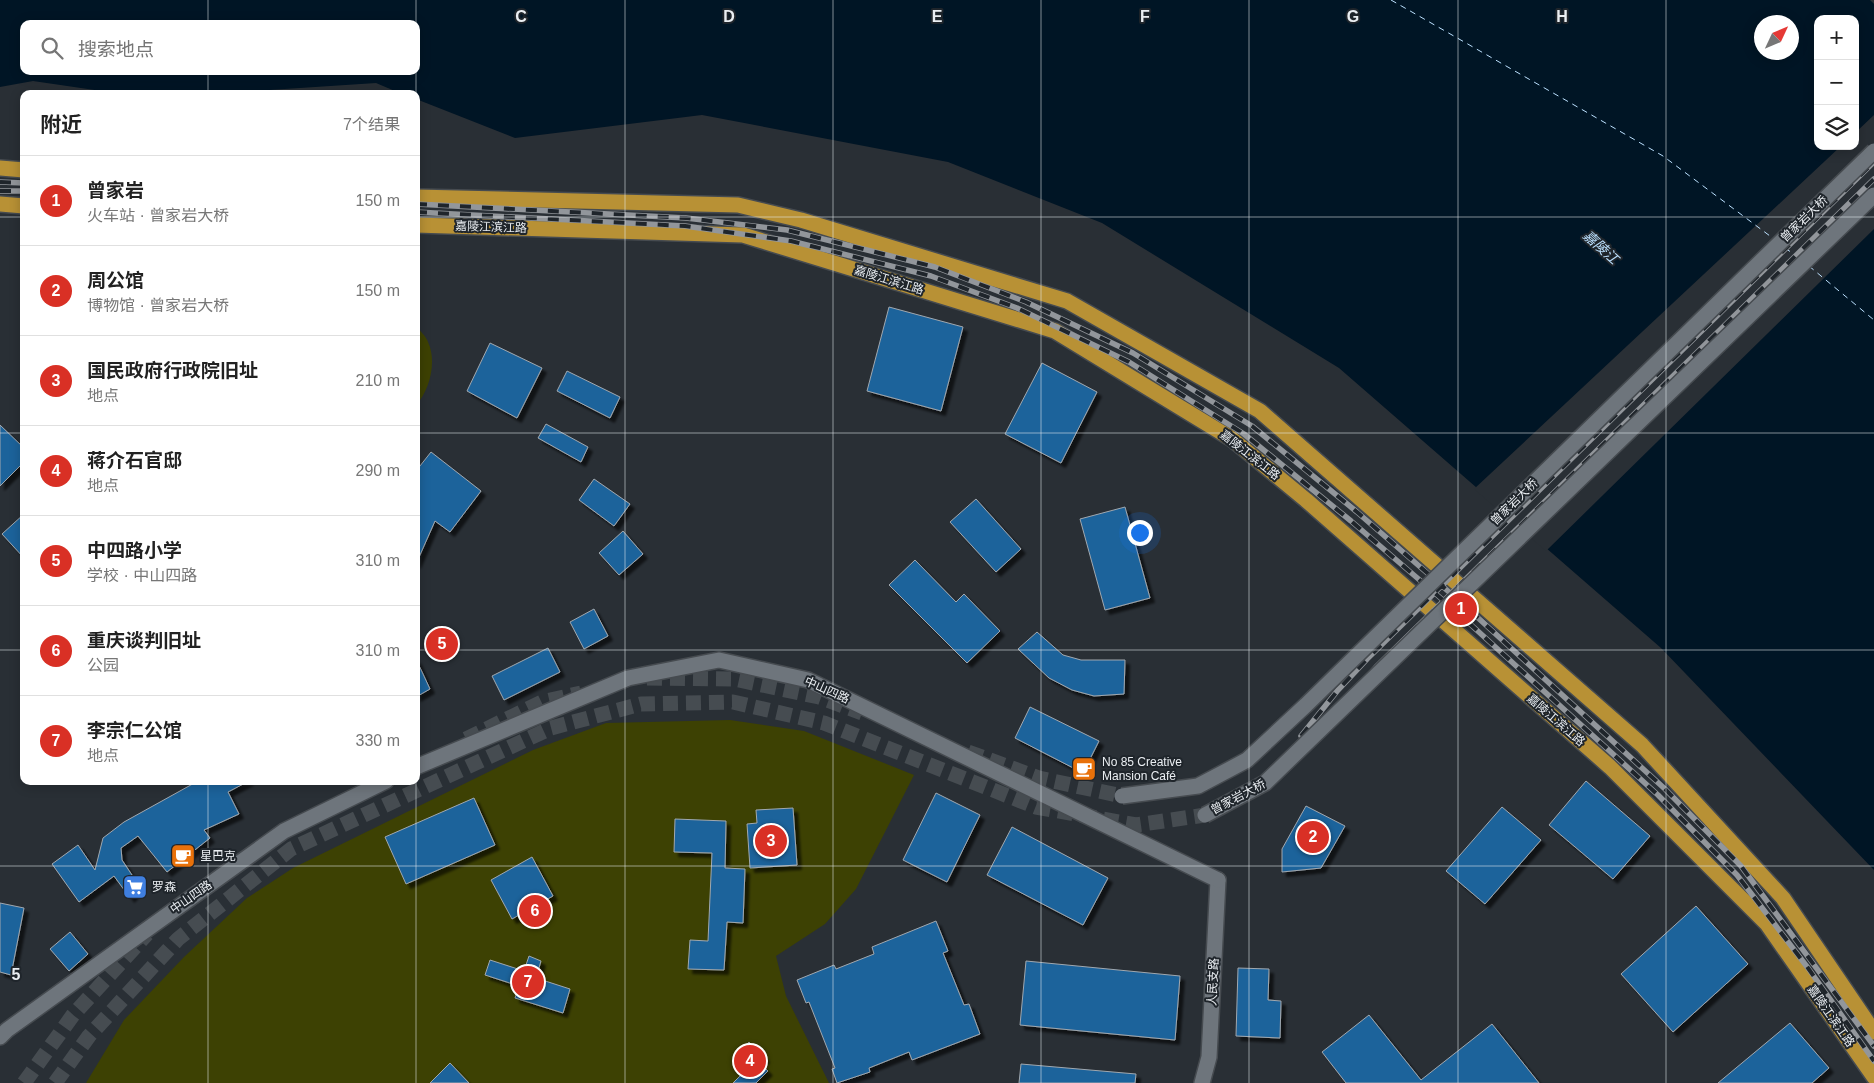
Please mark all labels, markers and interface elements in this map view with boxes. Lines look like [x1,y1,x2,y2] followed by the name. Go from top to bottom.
[515,8,527,25] text: C
[723,8,735,25] text: D
[932,8,943,25] text: E
[1140,8,1150,25] text: F
[1347,8,1359,25] text: G
[1556,8,1568,25] text: H
[1754,15,1799,60] north arrow
[1814,15,1859,150] map controls
[1814,15,1859,60] button: +
[20,20,420,75] search box
[38,34,66,62] icon: search
[78,39,154,60] text: 搜索地点
[1814,60,1859,105] button: −
[1814,105,1859,150] button: layers
[40,113,82,136] text: 附近
[343,116,400,133] text: 7个结果
[87,180,144,201] text: 曾家岩
[52,192,60,209] text: 1
[356,192,400,209] text: 150 m
[1778,193,1830,245] street label: 曾家岩大桥
[87,207,229,224] text: 火车站 · 曾家岩大桥
[455,219,527,235] street label: 嘉陵江滨江路
[1580,227,1623,268] water label: 嘉陵江
[853,263,925,297] street label: 嘉陵江滨江路
[87,270,144,291] text: 周公馆
[52,282,60,299] text: 2
[356,282,400,299] text: 150 m
[87,297,229,314] text: 博物馆 · 曾家岩大桥
[87,360,258,381] text: 国民政府行政院旧址
[52,372,60,389] text: 3
[356,372,400,389] text: 210 m
[87,387,119,404] text: 地点
[1217,427,1283,483] street label: 嘉陵江滨江路
[87,450,182,471] text: 蒋介石官邸
[52,462,60,479] text: 4
[356,462,400,479] text: 290 m
[1488,476,1540,528] street label: 曾家岩大桥
[87,477,119,494] text: 地点
[1127,520,1153,546] your location
[87,540,182,561] text: 中四路小学
[52,552,60,569] text: 5
[356,552,400,569] text: 310 m
[87,567,197,584] text: 学校 · 中山四路
[1445,590,1477,628] pin: 1
[426,625,458,663] pin: 5
[87,630,201,651] text: 重庆谈判旧址
[52,642,60,659] text: 6
[356,642,400,659] text: 310 m
[87,657,119,674] text: 公园
[802,674,852,706] street label: 中山四路
[1524,691,1588,749] street label: 嘉陵江滨江路
[87,720,182,741] text: 李宗仁公馆
[52,732,60,749] text: 7
[356,732,400,749] text: 330 m
[87,747,119,764] text: 地点
[1102,755,1182,783] place label: No 85 Creative Mansion Café
[1071,756,1097,782] cafe icon: No 85 Creative Mansion Café
[1208,777,1268,817] street label: 曾家岩大桥
[1297,818,1329,856] pin: 2
[755,822,787,860] pin: 3
[170,843,196,869] cafe icon: 星巴克
[200,849,236,863] place label: 星巴克
[122,874,148,900] supermarket icon: 罗森
[167,877,215,917] street label: 中山四路
[152,880,176,894] place label: 罗森
[519,892,551,930] pin: 6
[1205,958,1221,1006] street label: 人民支路
[512,963,544,1001] pin: 7
[12,966,21,983] text: 5
[1805,982,1857,1050] street label: 嘉陵江滨江路
[734,1042,766,1080] pin: 4

